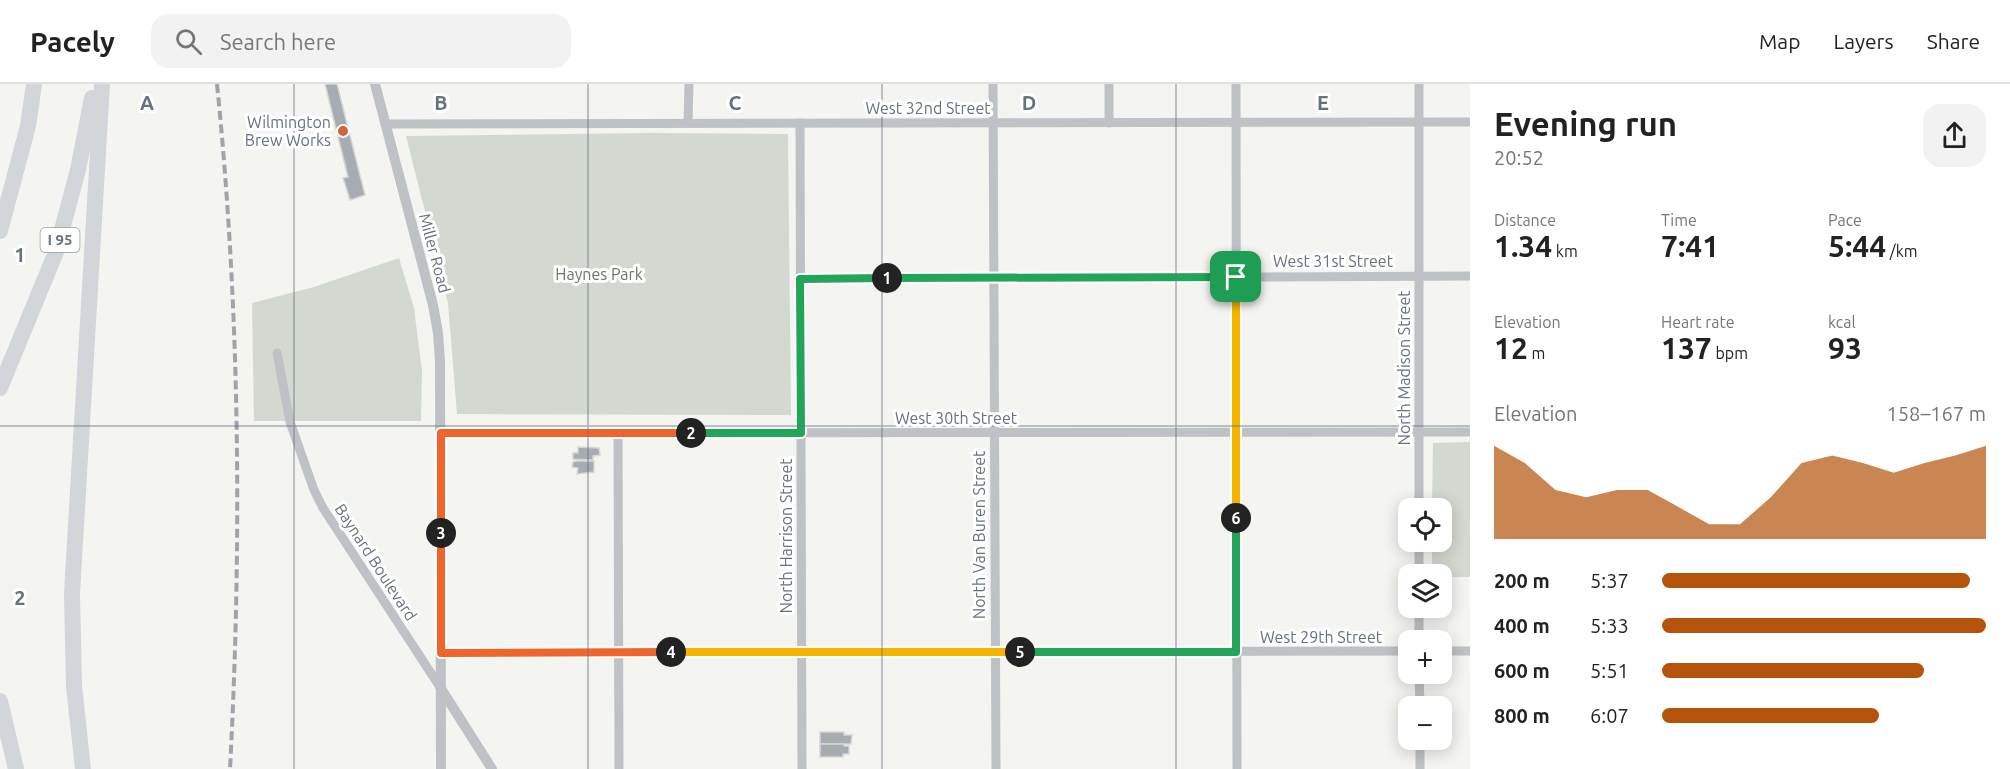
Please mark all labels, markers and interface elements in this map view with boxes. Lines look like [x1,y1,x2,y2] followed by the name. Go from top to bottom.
[151,14,571,68] search box
[172,25,205,58] icon: search
[30,26,115,57] text: Pacely
[220,29,336,54] text: Search here
[1759,29,1800,53] text: Map
[1833,29,1894,53] text: Layers
[1927,29,1980,53] text: Share
[140,91,154,114] text: A
[434,91,448,114] text: B
[729,91,742,114] text: C
[1022,91,1036,114] text: D
[1317,91,1329,114] text: E
[865,99,991,117] street label: West 32nd Street
[1923,104,1986,167] button: share
[1494,105,1677,142] text: Evening run
[245,113,331,149] place label: Wilmington Brew Works
[336,124,350,138] marker: Wilmington Brew Works
[1494,146,1544,169] text: 20:52
[416,211,454,295] street label: Miller Road
[1494,211,1556,229] text: Distance
[1661,211,1697,229] text: Time
[1828,211,1862,229] text: Pace
[40,228,80,252] road number: I 95
[1494,229,1552,263] text: 1.34
[1661,229,1719,263] text: 7:41
[1828,229,1886,263] text: 5:44
[1552,242,1578,260] text: km
[1886,242,1918,260] text: /km
[14,243,26,266] text: 1
[1210,251,1261,302] pin
[1273,252,1394,270] street label: West 31st Street
[1219,260,1252,293] icon: arrive
[872,263,902,293] pin: 1
[555,265,643,283] park label: Haynes Park
[882,269,892,287] text: 1
[1395,290,1413,446] street label: North Madison Street
[1494,313,1561,331] text: Elevation
[1661,313,1735,331] text: Heart rate
[1828,313,1856,331] text: kcal
[1494,331,1528,365] text: 12
[1661,331,1712,365] text: 137
[1828,331,1862,365] text: 93
[1528,344,1545,362] text: m
[1712,344,1748,362] text: bpm
[1494,402,1577,425] text: Elevation
[1887,402,1986,425] text: 158–167 m
[895,409,1018,427] street label: West 30th Street
[676,418,706,448] pin: 2
[686,424,696,442] text: 2
[970,450,988,619] street label: North Van Buren Street
[777,458,795,614] street label: North Harrison Street
[1398,498,1452,750] map controls
[1398,498,1452,552] button: locate
[332,500,420,624] street label: Baynard Boulevard
[1221,503,1251,533] pin: 6
[1231,509,1241,527] text: 6
[426,518,456,548] pin: 3
[436,524,446,542] text: 3
[1398,564,1452,618] button: layers
[1494,569,1550,592] text: 200 m
[1590,569,1629,592] text: 5:37
[14,586,26,609] text: 2
[1494,614,1550,637] text: 400 m
[1590,614,1629,637] text: 5:33
[1260,628,1383,646] street label: West 29th Street
[1398,630,1452,684] button: +
[656,637,686,667] pin: 4
[1005,637,1035,667] pin: 5
[666,643,676,661] text: 4
[1015,643,1025,661] text: 5
[1494,659,1550,682] text: 600 m
[1590,659,1629,682] text: 5:51
[1398,696,1452,750] button: −
[1494,704,1550,727] text: 800 m
[1590,704,1629,727] text: 6:07

